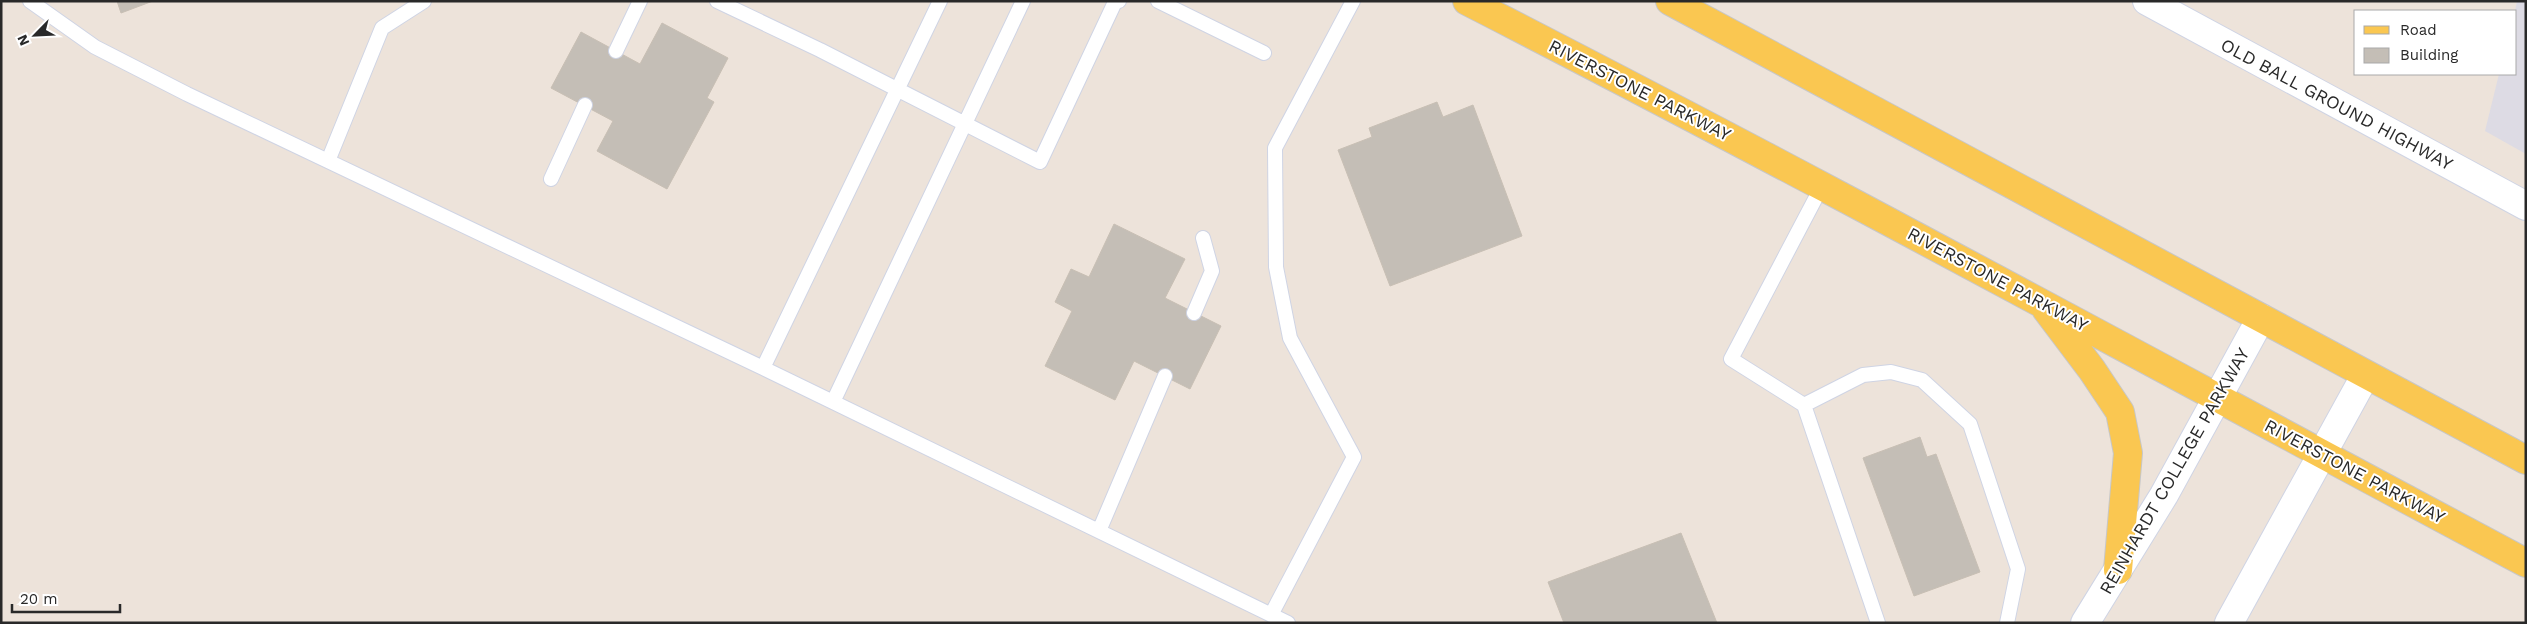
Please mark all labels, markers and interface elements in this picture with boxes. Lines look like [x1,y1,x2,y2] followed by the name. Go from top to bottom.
[10,10,60,60] north arrow
[2354,10,2517,75] legend
[2400,21,2437,39] text: Road
[14,32,33,48] text: N
[2217,34,2457,175] street label: OLD BALL GROUND HIGHWAY
[1545,35,1735,145] street label: RIVERSTONE PARKWAY
[2400,46,2458,64] text: Building
[1904,222,2093,336] street label: RIVERSTONE PARKWAY
[2095,344,2254,598] street label: REINHARDT COLLEGE PARKWAY
[2261,414,2450,528] street label: RIVERSTONE PARKWAY
[12,582,120,614] scale bar
[20,590,58,608] text: 20 m

